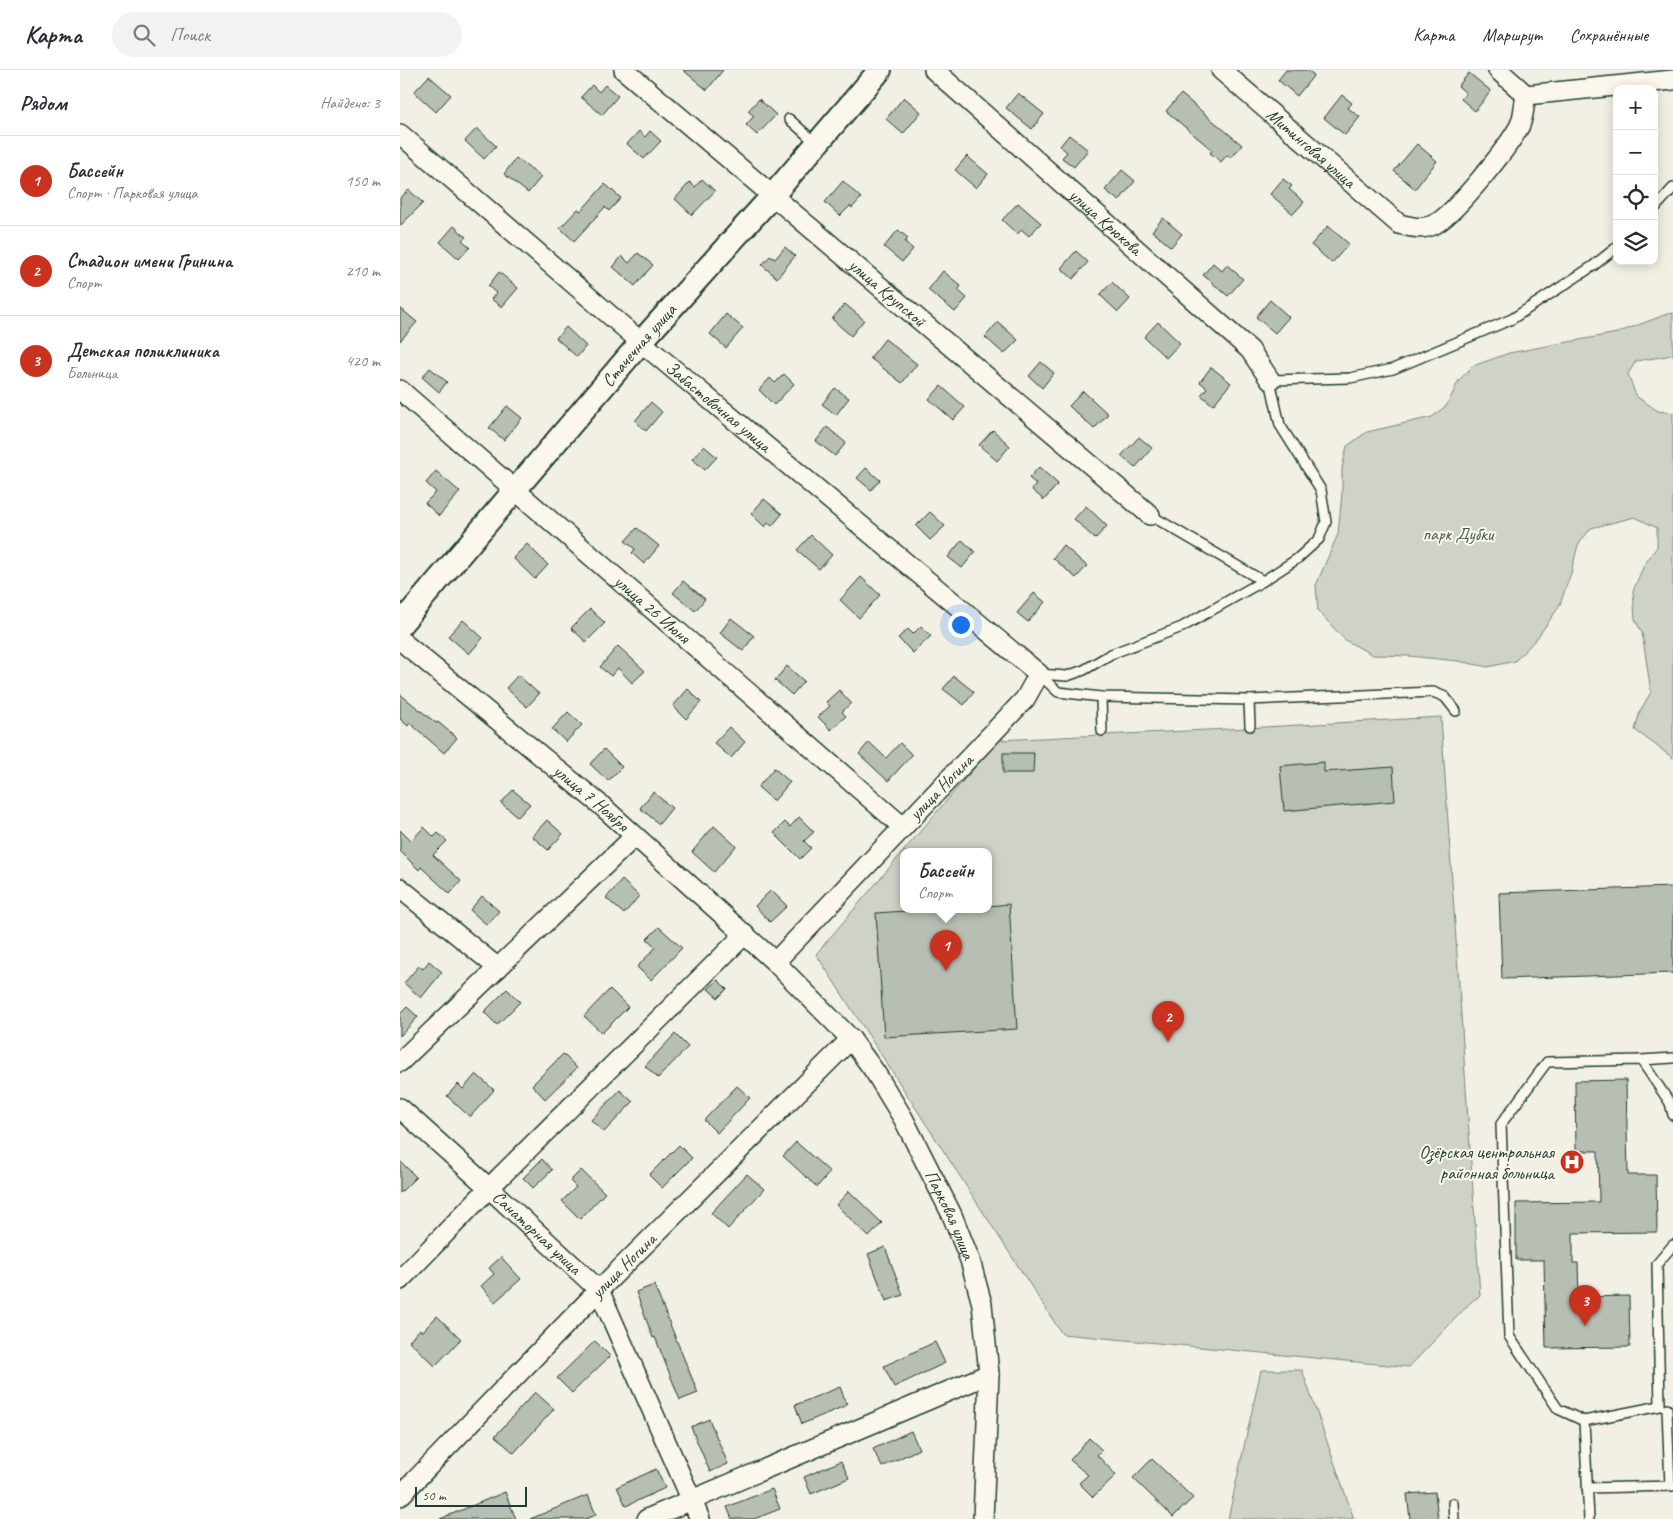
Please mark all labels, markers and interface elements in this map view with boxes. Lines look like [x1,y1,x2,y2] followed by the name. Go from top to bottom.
[112,12,462,57] search box
[25,20,82,50] text: Карта
[130,21,158,49] icon: search
[170,23,210,47] text: Поиск
[1413,24,1454,46] text: Карта
[1482,24,1542,46] text: Маршрут
[1570,24,1648,46] text: Сохранённые
[1613,85,1658,265] map controls
[1613,85,1658,130] button: +
[20,90,67,116] text: Рядом
[320,93,380,113] text: Найдено: 3
[1262,103,1361,194] street label: Митинговая улица
[1613,130,1658,175] button: −
[67,159,123,183] text: Бассейн
[32,171,40,191] text: 1
[346,171,380,191] text: 150 m
[1613,175,1658,220] button: locate
[67,183,197,203] text: Спорт · Парковая улица
[1064,183,1148,261] street label: улица Крюкова
[1613,220,1658,265] button: layers
[67,249,232,273] text: Стадион имени Гринина
[843,253,932,333] street label: улица Крупской
[32,261,40,281] text: 2
[346,261,380,281] text: 210 m
[67,273,102,293] text: Спорт
[597,298,682,391] street label: Стачечная улица
[67,339,219,363] text: Детская поликлиника
[32,351,40,371] text: 3
[346,351,380,371] text: 420 m
[661,356,777,458] street label: Забастовочная улица
[67,363,117,383] text: Больница
[1423,523,1495,545] park label: парк Дубки
[609,569,696,649] street label: улица 26 Июня
[948,612,974,638] your location
[904,748,979,825] street label: улица Ногина
[548,759,635,837] street label: улица 7 Ноября
[900,848,992,913] popup
[918,859,974,883] text: Бассейн
[918,883,953,903] text: Спорт
[930,930,962,971] pin: 1
[1152,1001,1184,1042] pin: 2
[1419,1141,1556,1184] place label: Озёрская центральная районная больница
[1559,1149,1585,1175] hospital icon: Озёрская центральная районная больница
[920,1166,980,1264] street label: Парковая улица
[488,1186,587,1280] street label: Санаторная улица
[586,1227,662,1303] street label: улица Ногина
[1569,1285,1601,1326] pin: 3
[415,1484,528,1507] scale bar
[422,1487,446,1504] text: 50 m

